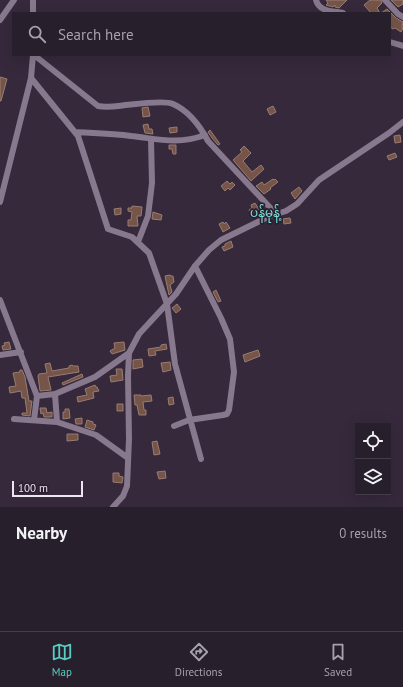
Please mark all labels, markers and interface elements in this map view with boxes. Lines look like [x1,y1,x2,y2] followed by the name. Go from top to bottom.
[12,12,391,56] search box
[26,23,48,45] icon: search
[58,25,134,44] text: Search here
[250,204,282,223] district label: ပန်မုန့်
[355,423,391,495] map controls
[355,423,391,459] button: locate
[355,459,391,495] button: layers
[12,479,83,498] scale bar
[18,481,48,495] text: 100 m
[16,522,67,544] text: Nearby
[339,525,387,542] text: 0 results
[51,641,73,679] tab: Map
[175,641,222,679] tab: Directions
[324,641,352,679] tab: Saved

